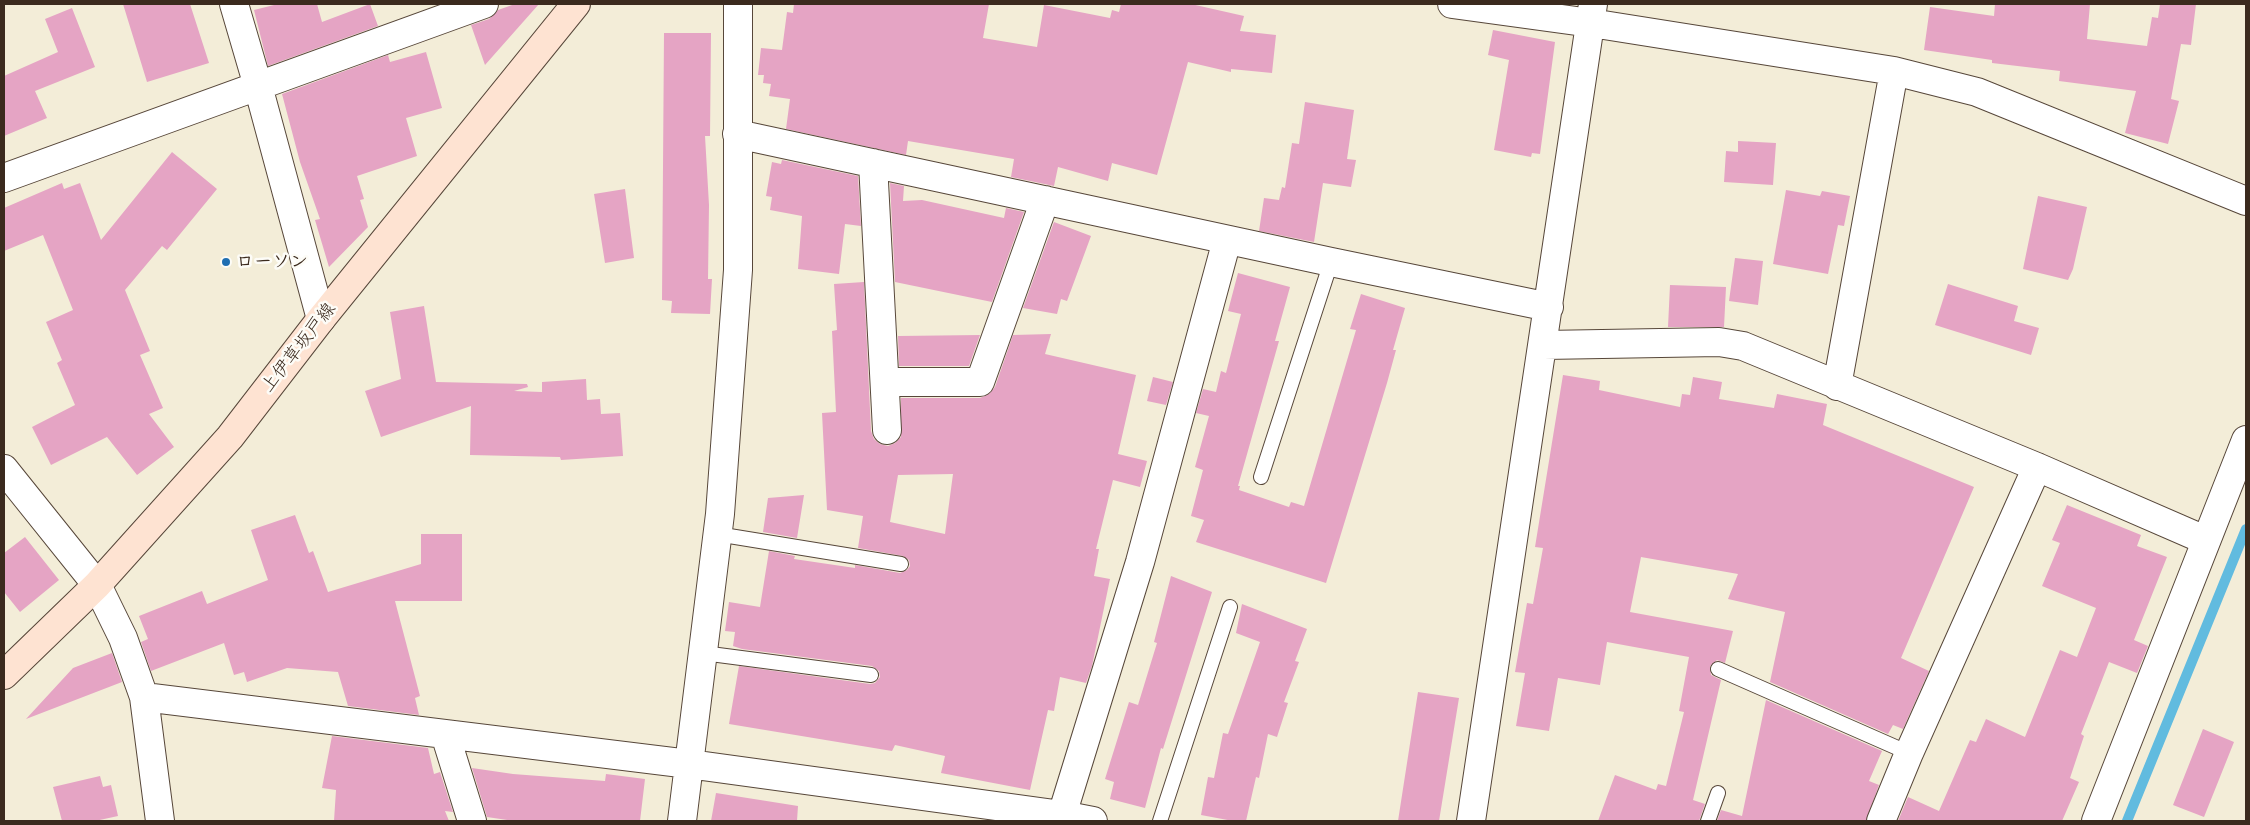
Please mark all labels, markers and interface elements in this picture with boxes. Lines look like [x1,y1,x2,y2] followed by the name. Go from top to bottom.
[236,251,308,273] place label: ローソン
[220,256,232,268] marker: ローソン
[257,299,341,397] street label: 上伊草坂戸線

